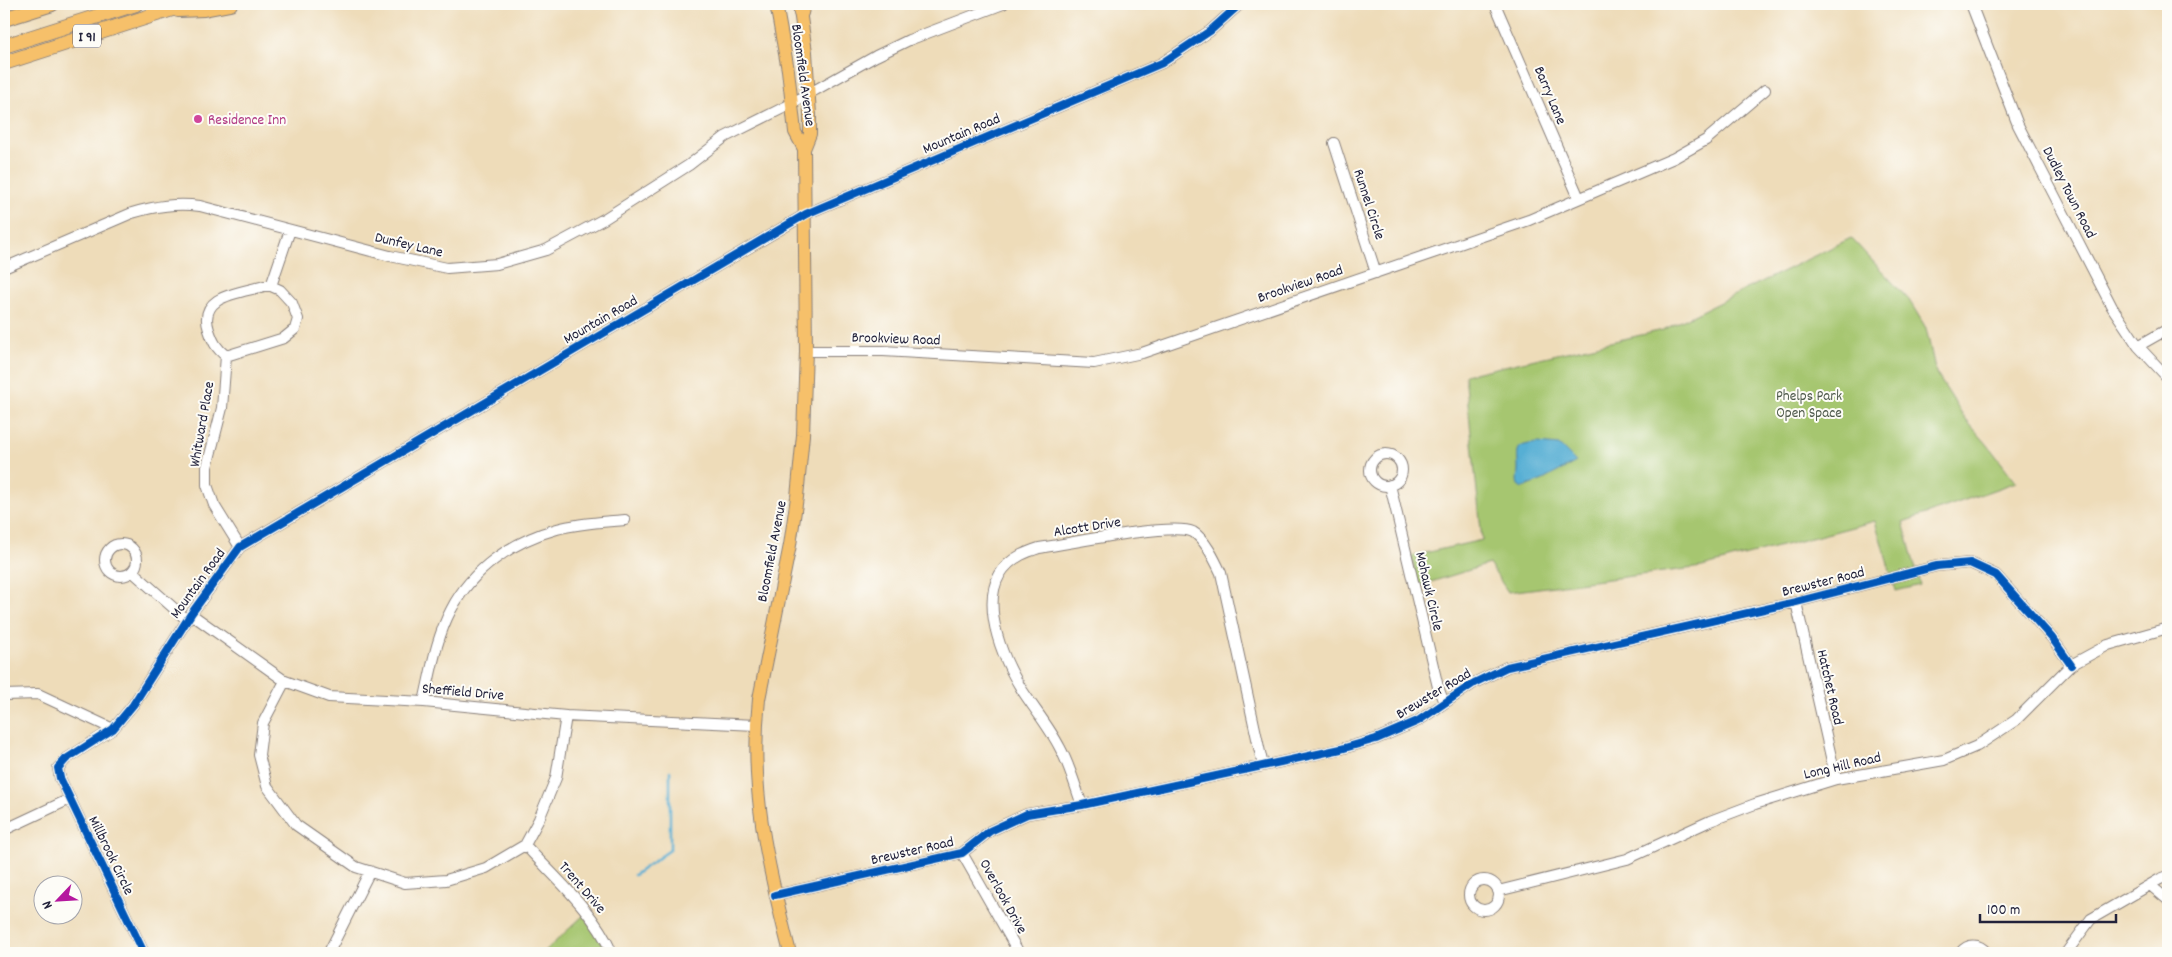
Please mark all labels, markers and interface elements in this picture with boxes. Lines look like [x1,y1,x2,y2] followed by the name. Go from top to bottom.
[784,23,820,128] street label: Bloomfield Avenue
[73,24,101,48] road number: I 91
[1527,63,1571,129] street label: Barry Lane
[919,109,1004,161] street label: Mountain Road
[208,110,286,132] place label: Residence Inn
[192,113,204,125] marker: Residence Inn
[2036,143,2101,243] street label: Dudley Town Road
[1346,166,1390,243] street label: Runnel Circle
[372,227,445,265] street label: Dunfey Lane
[1255,260,1346,310] street label: Brookview Road
[560,291,642,351] street label: Mountain Road
[851,327,941,353] street label: Brookview Road
[185,379,221,469] street label: Whitward Place
[1776,386,1842,425] park label: Phelps Park Open Space
[752,498,794,604] street label: Bloomfield Avenue
[1052,512,1123,544] street label: Alcott Drive
[165,544,232,624] street label: Mountain Road
[1408,550,1448,634] street label: Mohawk Circle
[1780,562,1867,604] street label: Brewster Road
[1810,648,1848,727] street label: Hatchet Road
[1392,664,1476,726] street label: Brewster Road
[421,678,505,708] street label: Sheffield Drive
[1802,747,1883,787] street label: Long Hill Road
[82,813,139,900] street label: Millbrook Circle
[869,832,956,872] street label: Brewster Road
[973,856,1032,939] street label: Overlook Drive
[553,857,611,920] street label: Trent Drive
[32,874,82,924] north arrow
[1980,892,2116,924] scale bar
[37,897,59,912] text: N
[1987,900,2020,922] text: 100 m

